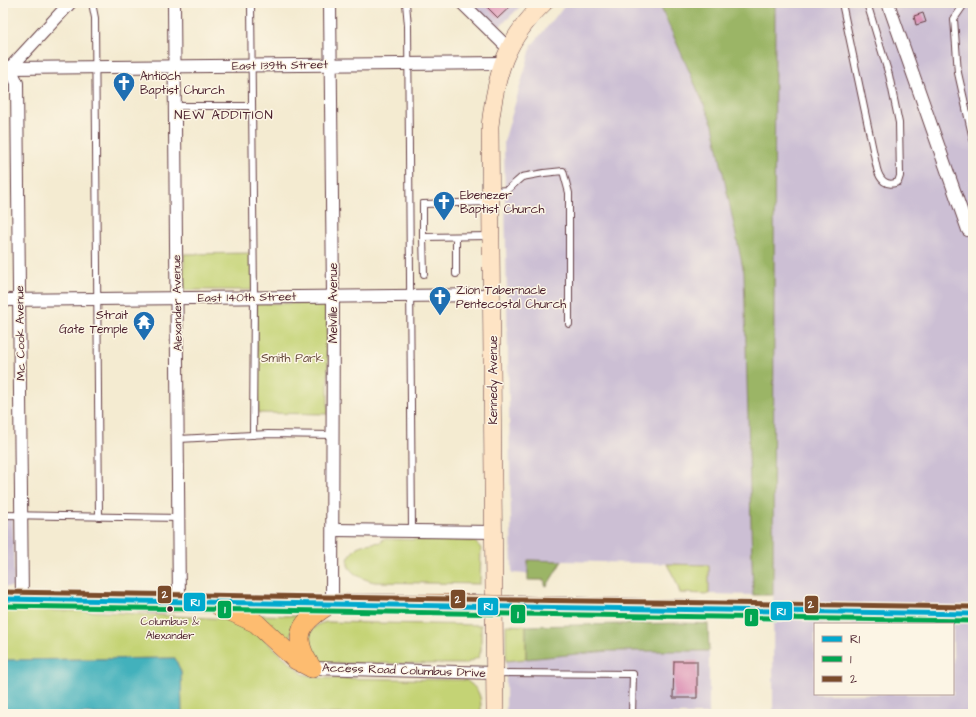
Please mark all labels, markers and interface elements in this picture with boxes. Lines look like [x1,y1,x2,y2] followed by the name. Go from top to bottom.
[232,56,328,75] street label: East 139th Street
[140,68,224,99] place label: Antioch Baptist Church
[111,70,137,103] church icon: Antioch Baptist Church
[174,106,274,124] district label: NEW ADDITION
[460,187,544,218] place label: Ebenezer Baptist Church
[431,189,457,222] church icon: Ebenezer Baptist Church
[168,254,187,352] street label: Alexander Avenue
[325,262,342,343] street label: Melville Avenue
[456,282,566,313] place label: Zion Tabernacle Pentecostal Church
[427,284,453,317] church icon: Zion Tabernacle Pentecostal Church
[11,285,30,381] street label: Mc Cook Avenue
[197,288,297,307] street label: East 140th Street
[59,307,129,338] place label: Strait Gate Temple
[131,309,157,342] temple icon: Strait Gate Temple
[485,335,503,424] street label: Kennedy Avenue
[261,350,324,367] park label: Smith Park
[157,585,172,604] line badge: 2
[161,587,169,602] text: 2
[450,589,466,609] line badge: 2
[183,592,206,612] line badge: R1
[454,592,462,607] text: 2
[190,595,200,610] text: R1
[804,595,819,614] line badge: 2
[477,597,499,616] line badge: R1
[807,597,815,612] text: 2
[483,599,493,614] text: R1
[217,600,232,619] line badge: 1
[770,601,793,621] line badge: R1
[224,602,226,617] text: 1
[165,604,175,614] marker: Columbus & Alexander
[510,604,526,624] line badge: 1
[776,604,786,619] text: R1
[517,607,519,622] text: 1
[744,608,759,627] line badge: 1
[750,610,752,625] text: 1
[141,614,200,643] place label: Columbus & Alexander
[814,623,954,695] legend
[850,631,861,648] text: R1
[850,651,852,668] text: 1
[322,659,487,682] street label: Access Road Columbus Drive
[850,671,857,688] text: 2

